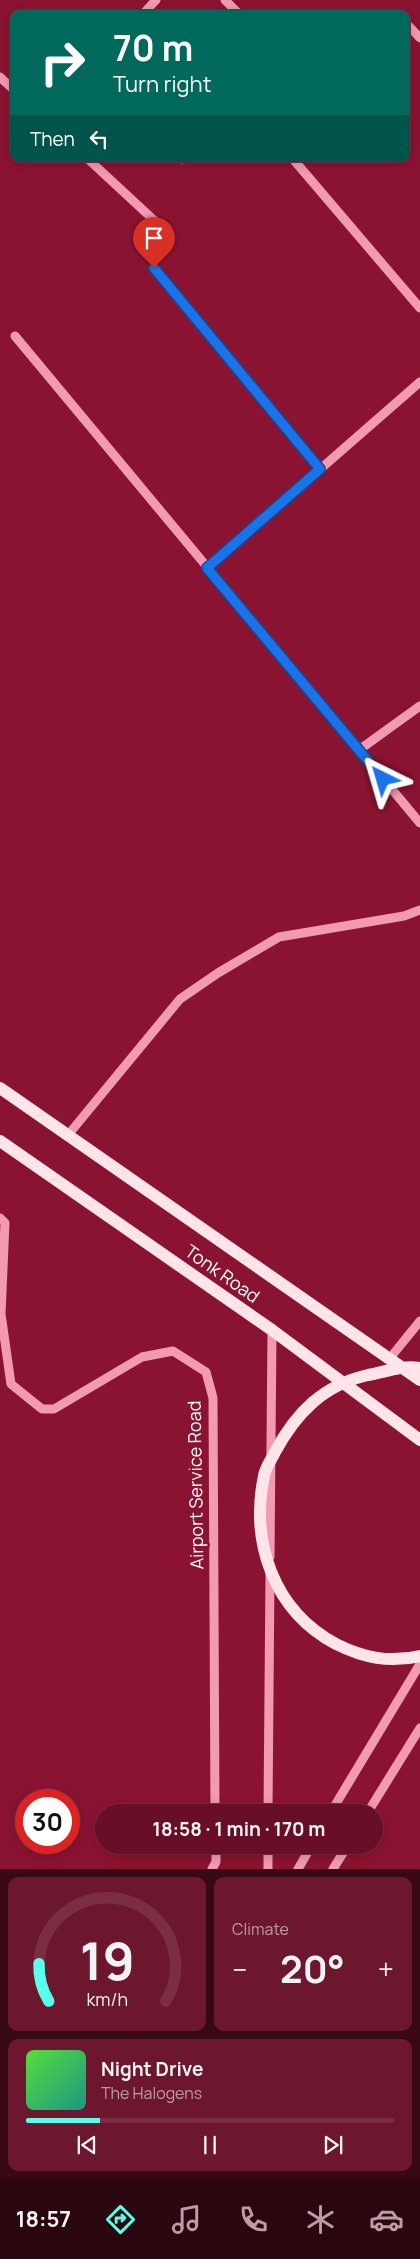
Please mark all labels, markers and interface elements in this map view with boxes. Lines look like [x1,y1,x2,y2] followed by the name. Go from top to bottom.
[113,24,193,72] text: 70 m
[30,30,95,95] icon: right
[113,69,211,99] text: Turn right
[85,125,113,153] icon: left
[30,126,75,152] text: Then
[133,217,175,268] pin
[140,224,168,252] icon: arrive
[356,752,408,804] position arrow
[181,1239,265,1308] street label: Tonk Road
[182,1401,208,1570] street label: Airport Service Road
[15,1789,80,1854] speed limit sign: 30
[153,1816,325,1842] text: 18:58 · 1 min · 170 m
[232,1918,289,1940] text: Climate
[79,1925,135,1996] text: 19
[280,1942,345,1994] text: 20°
[232,1950,247,1988] text: −
[378,1950,394,1988] text: +
[86,1987,128,2011] text: km/h
[101,2056,203,2082] text: Night Drive
[101,2082,202,2104] text: The Halogens
[73,2131,101,2159] icon: previous
[196,2131,224,2159] icon: pause
[319,2131,347,2159] icon: next
[103,2202,138,2237] icon: directions
[169,2202,204,2237] icon: music
[236,2202,271,2237] icon: phone
[303,2202,338,2237] icon: climate
[369,2202,404,2237] icon: car
[16,2204,71,2234] text: 18:57

